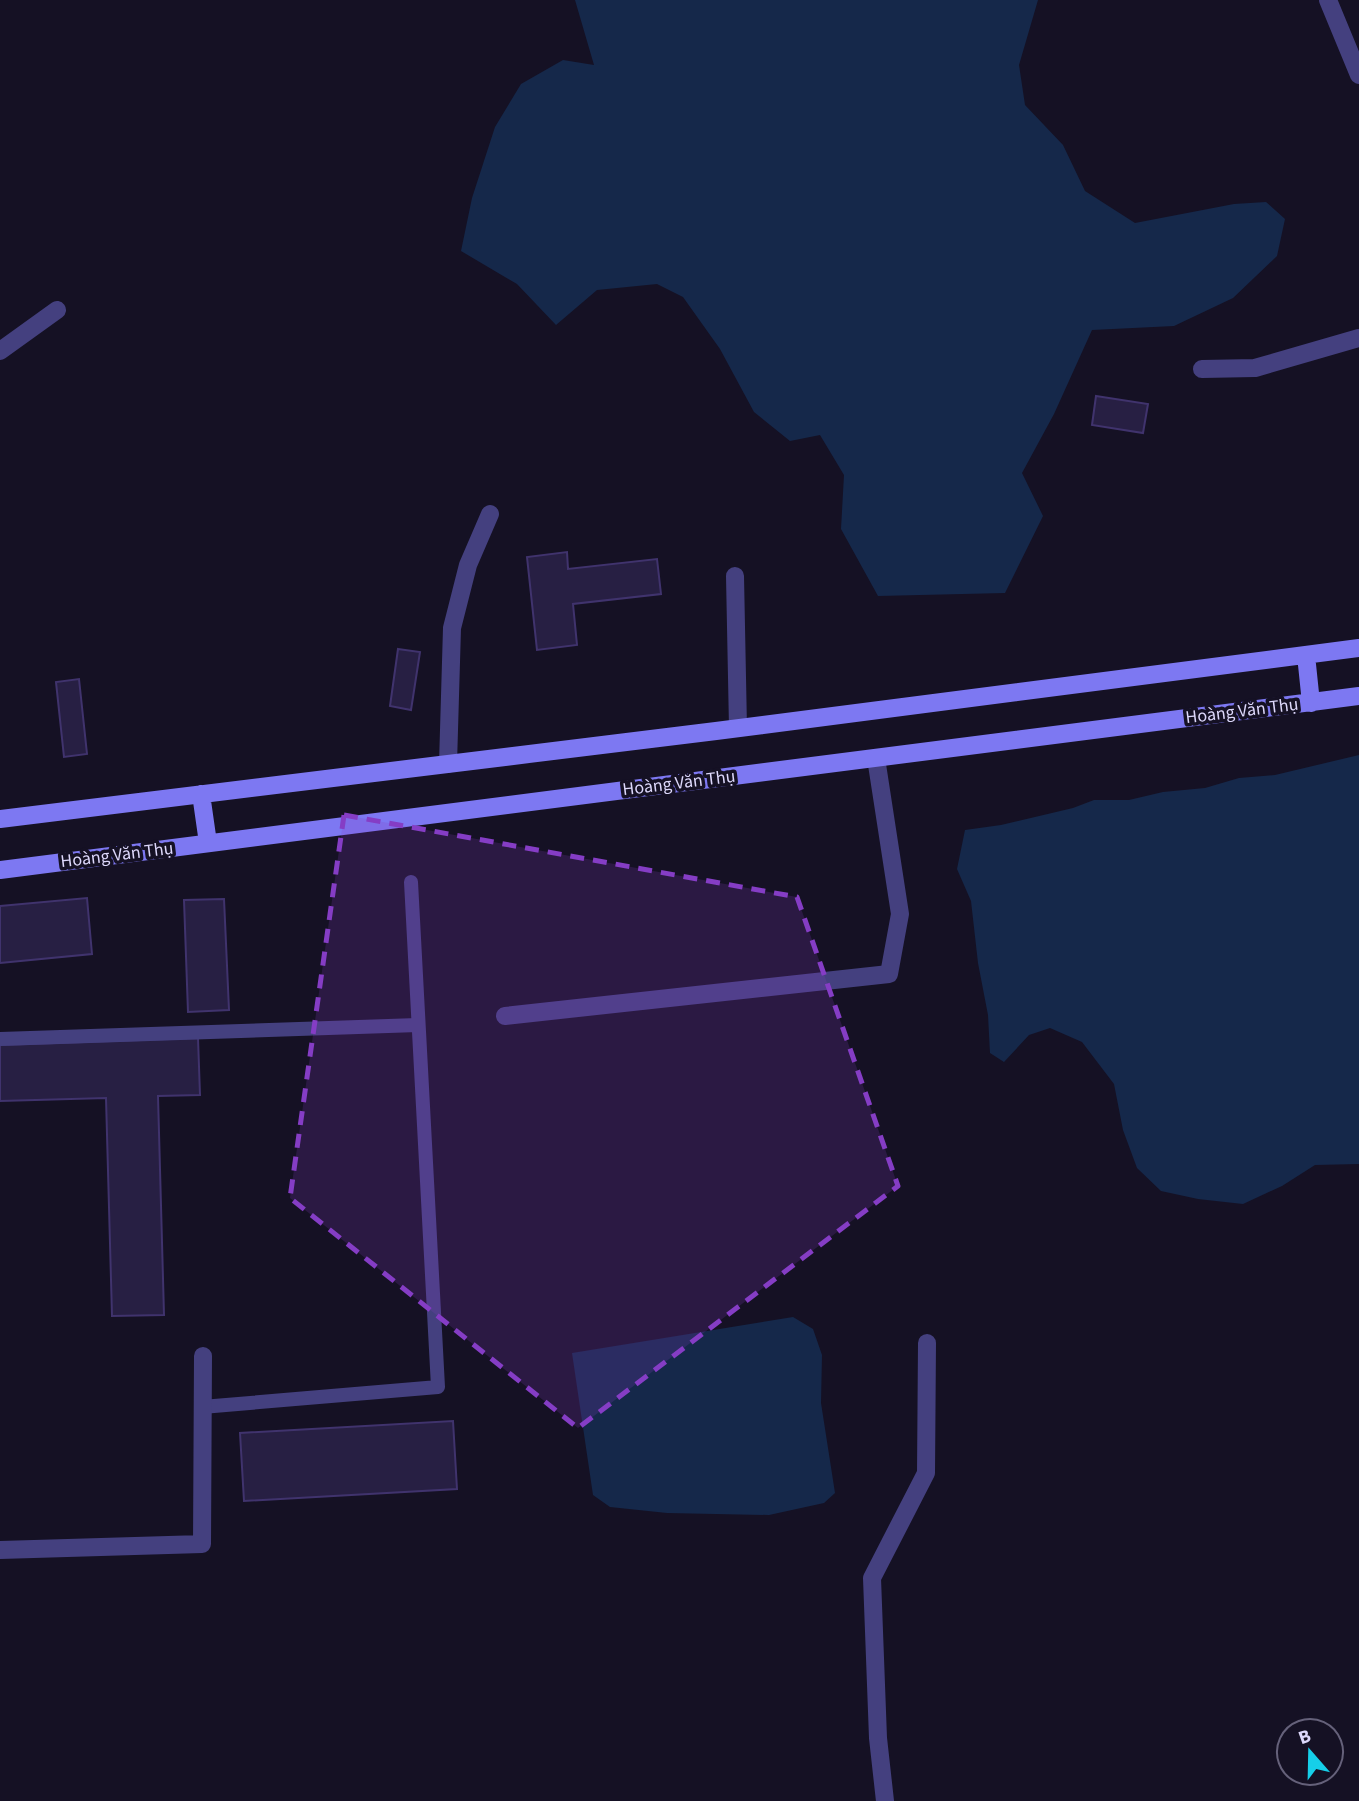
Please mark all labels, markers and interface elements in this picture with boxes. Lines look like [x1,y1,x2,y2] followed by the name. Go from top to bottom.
[1184,692,1300,730] street label: Hoàng Văn Thụ
[621,764,737,802] street label: Hoàng Văn Thụ
[59,836,175,874] street label: Hoàng Văn Thụ
[1275,1717,1345,1787] north arrow
[1295,1723,1315,1752] text: B

